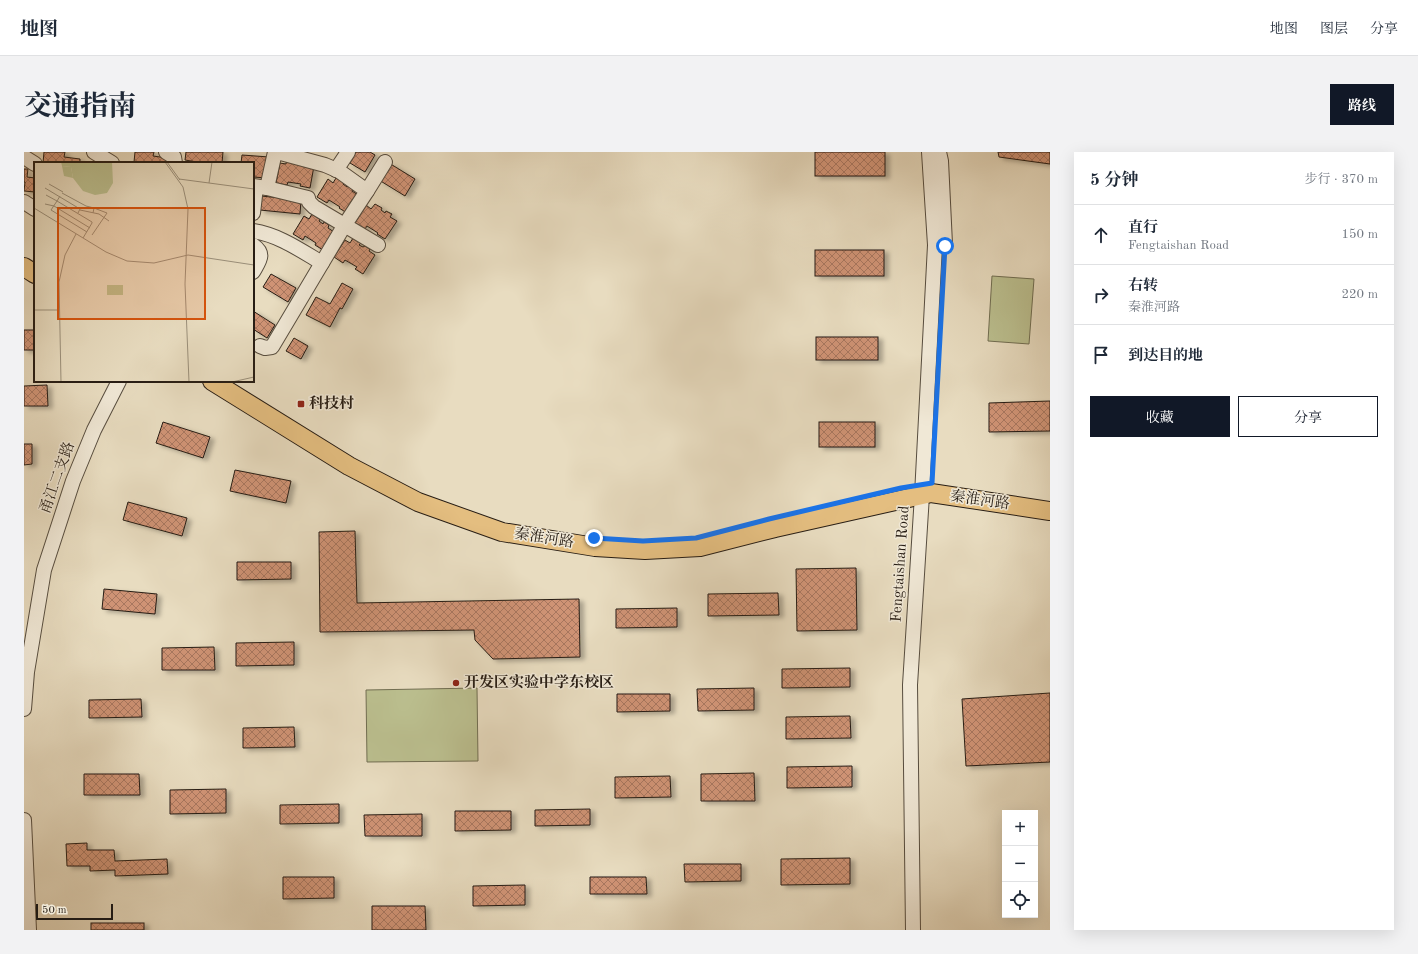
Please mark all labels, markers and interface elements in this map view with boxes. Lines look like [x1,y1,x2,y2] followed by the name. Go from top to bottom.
[20,21,58,40] text: 地图
[1270,22,1298,36] text: 地图
[1320,22,1348,36] text: 图层
[1370,22,1398,36] text: 分享
[1330,84,1394,125] button: 路线
[24,94,136,122] text: 交通指南
[34,162,254,382] inset map
[1090,172,1139,189] text: 5 分钟
[1304,173,1378,186] text: 步行 · 370 m
[1128,221,1158,236] text: 直行
[1090,224,1112,246] icon: ahead
[1341,228,1378,241] text: 150 m
[936,237,954,255] route start
[1128,239,1229,252] text: Fengtaishan Road
[1128,279,1158,294] text: 右转
[1090,284,1112,306] icon: right
[1341,288,1378,301] text: 220 m
[1128,301,1180,314] text: 秦淮河路
[1090,344,1112,366] icon: arrive
[1128,349,1203,364] text: 到达目的地
[309,395,354,412] place label: 科技村
[1090,396,1230,437] button: 收藏
[1238,396,1378,437] button: 分享
[296,399,306,409] marker: 科技村
[36,440,78,516] street label: 甬江二支路
[949,487,1011,513] street label: 秦淮河路
[889,505,913,623] street label: Fengtaishan Road
[513,525,575,551] street label: 秦淮河路
[585,529,603,547] route end
[464,673,614,691] place label: 开发区实验中学东校区
[451,678,461,688] marker: 开发区实验中学东校区
[1002,810,1038,918] map controls
[1002,810,1038,846] button: +
[1002,846,1038,882] button: −
[1002,882,1038,918] button: locate
[36,902,113,921] scale bar
[42,905,67,916] text: 50 m

